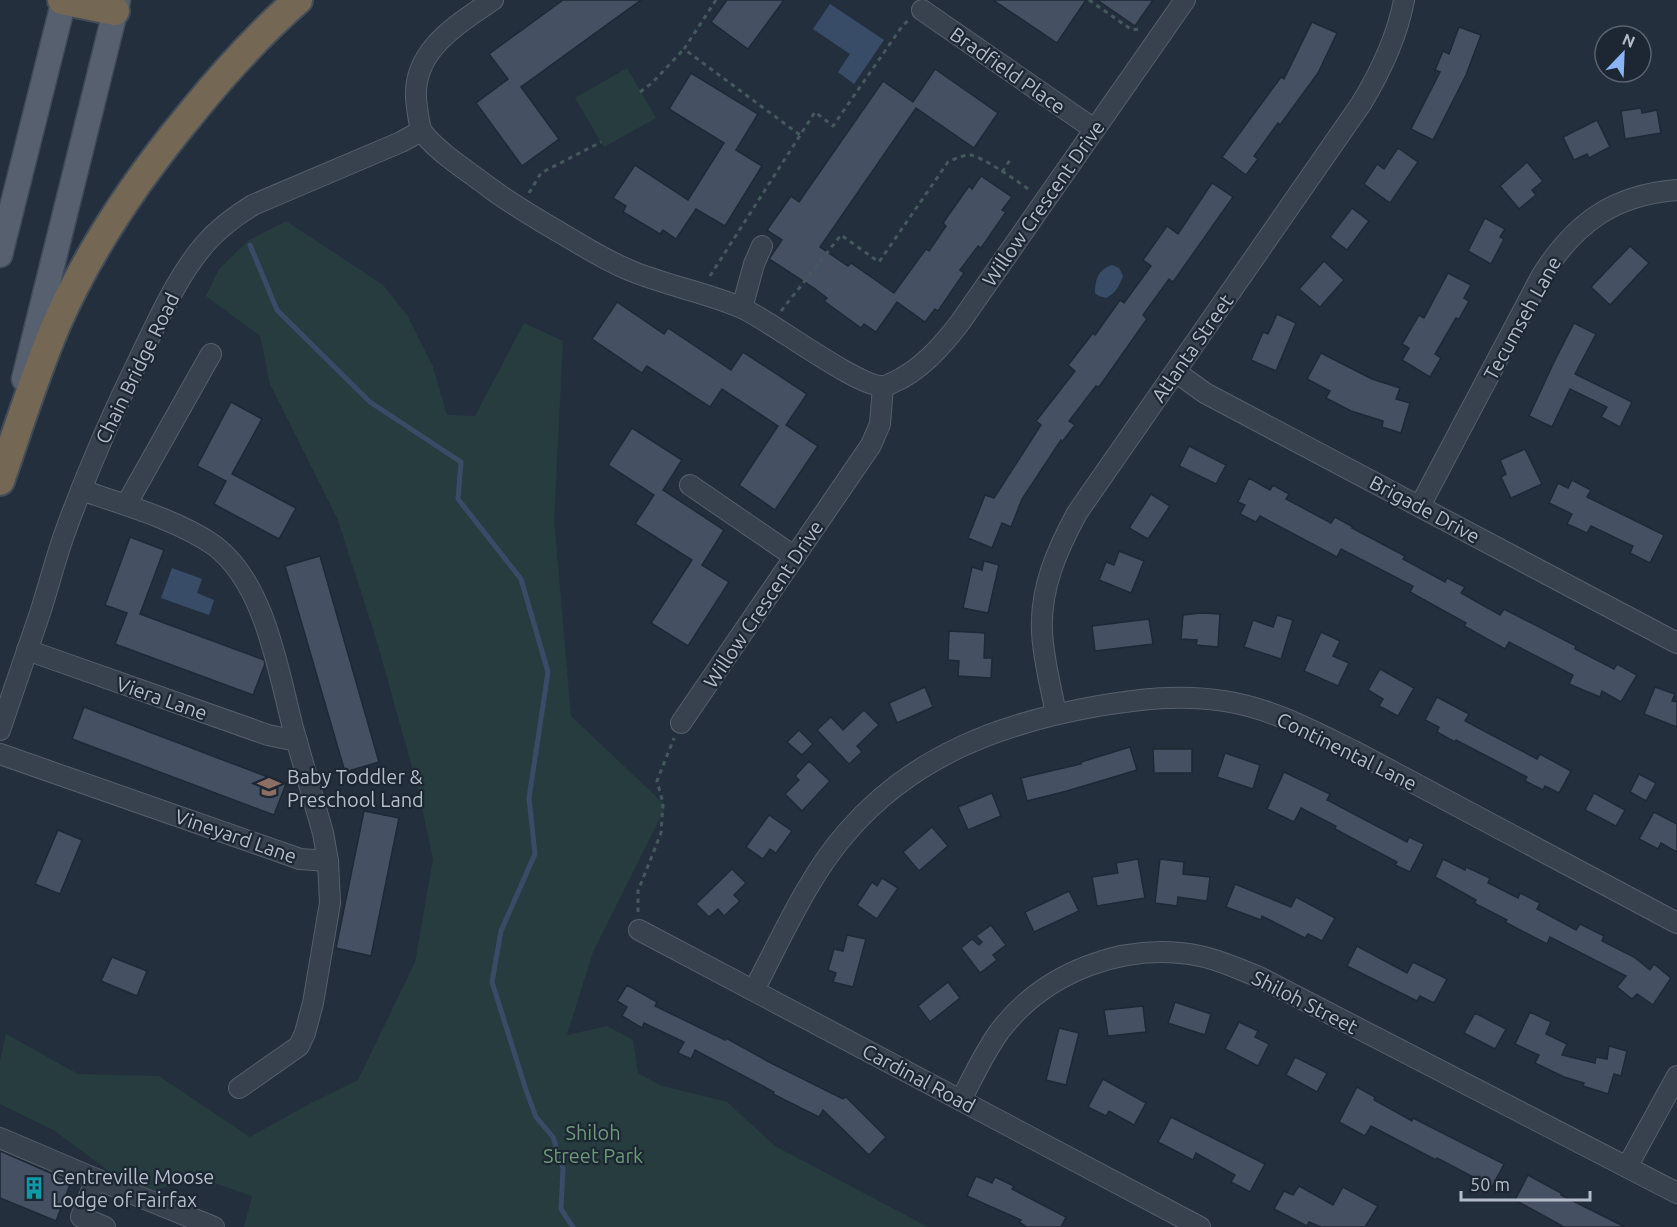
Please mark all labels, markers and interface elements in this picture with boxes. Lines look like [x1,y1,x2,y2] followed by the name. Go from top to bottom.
[946,22,1070,118] street label: Bradfield Place
[1593,24,1653,84] north arrow
[1620,30,1638,51] text: N
[977,116,1109,290] street label: Willow Crescent Drive
[1479,252,1565,384] street label: Tecumseh Lane
[91,289,183,447] street label: Chain Bridge Road
[1146,290,1238,406] street label: Atlanta Street
[1366,470,1484,548] street label: Brigade Drive
[698,516,828,692] street label: Willow Crescent Drive
[114,672,210,724] street label: Viera Lane
[1273,707,1421,795] street label: Continental Lane
[287,765,424,811] place label: Baby Toddler & Preschool Land
[256,774,282,800] school or university icon: Baby Toddler & Preschool Land
[172,804,300,868] street label: Vineyard Lane
[1248,966,1362,1039] street label: Shiloh Street
[859,1039,979,1117] street label: Cardinal Road
[543,1121,643,1167] park label: Shiloh Street Park
[1461,1164,1590,1202] scale bar
[52,1165,214,1211] place label: Centreville Moose Lodge of Fairfax
[1470,1174,1510,1194] text: 50 m
[21,1175,47,1201] building icon: Centreville Moose Lodge of Fairfax

